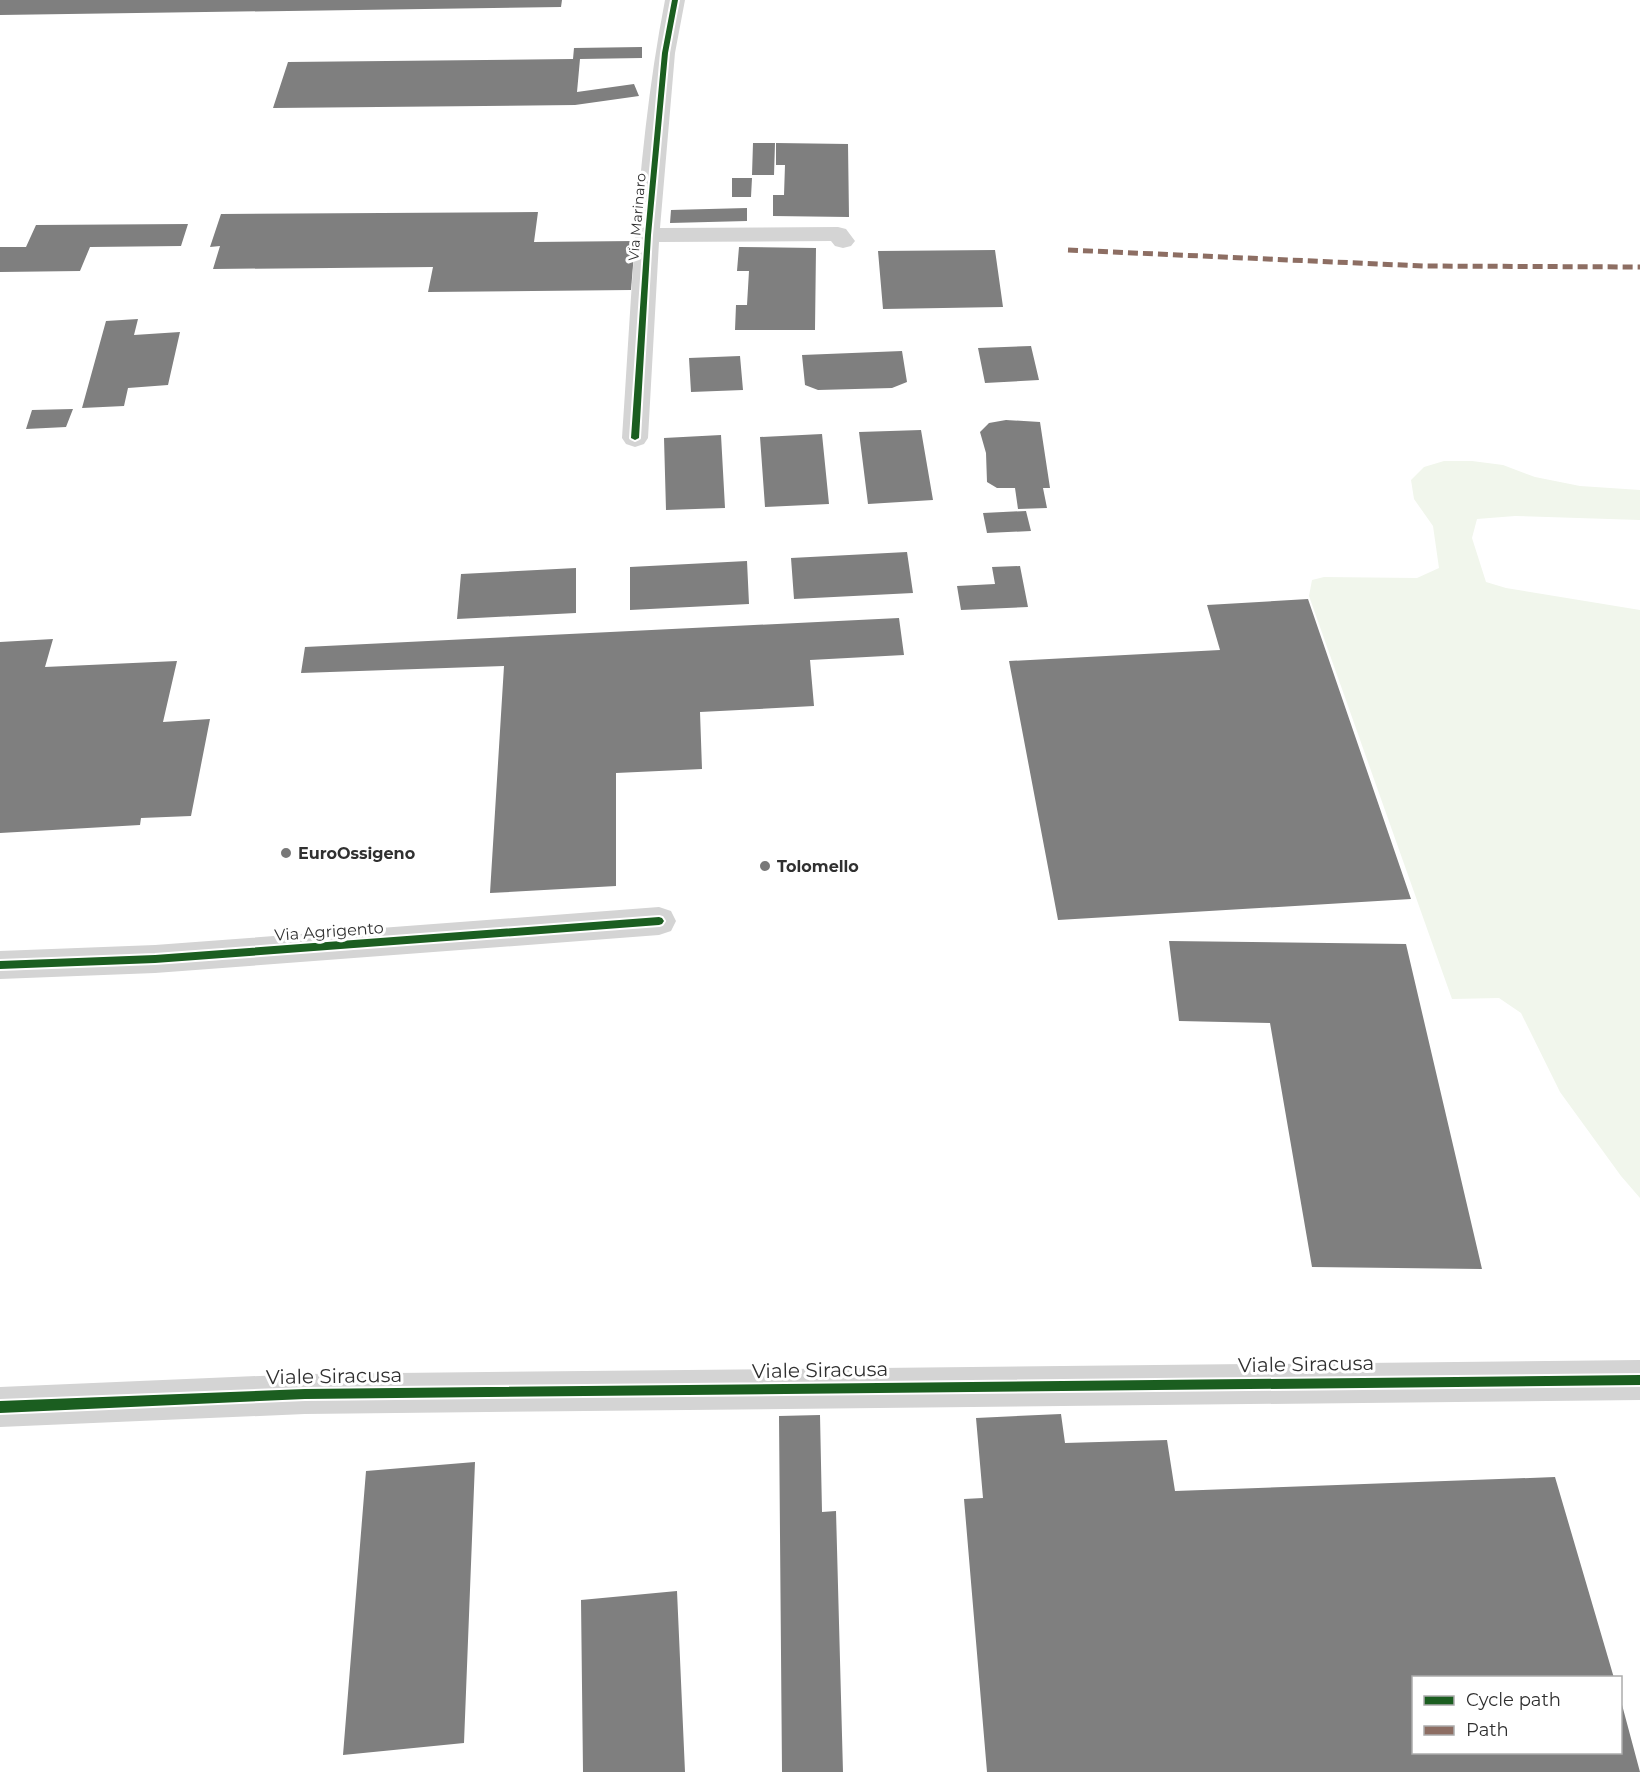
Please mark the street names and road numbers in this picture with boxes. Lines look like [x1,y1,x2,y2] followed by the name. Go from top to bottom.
[624,172,650,262] street label: Via Marinaro
[274,918,384,945] street label: Via Agrigento
[1238,1351,1374,1377] street label: Viale Siracusa
[752,1357,888,1383] street label: Viale Siracusa
[266,1363,402,1389] street label: Viale Siracusa

